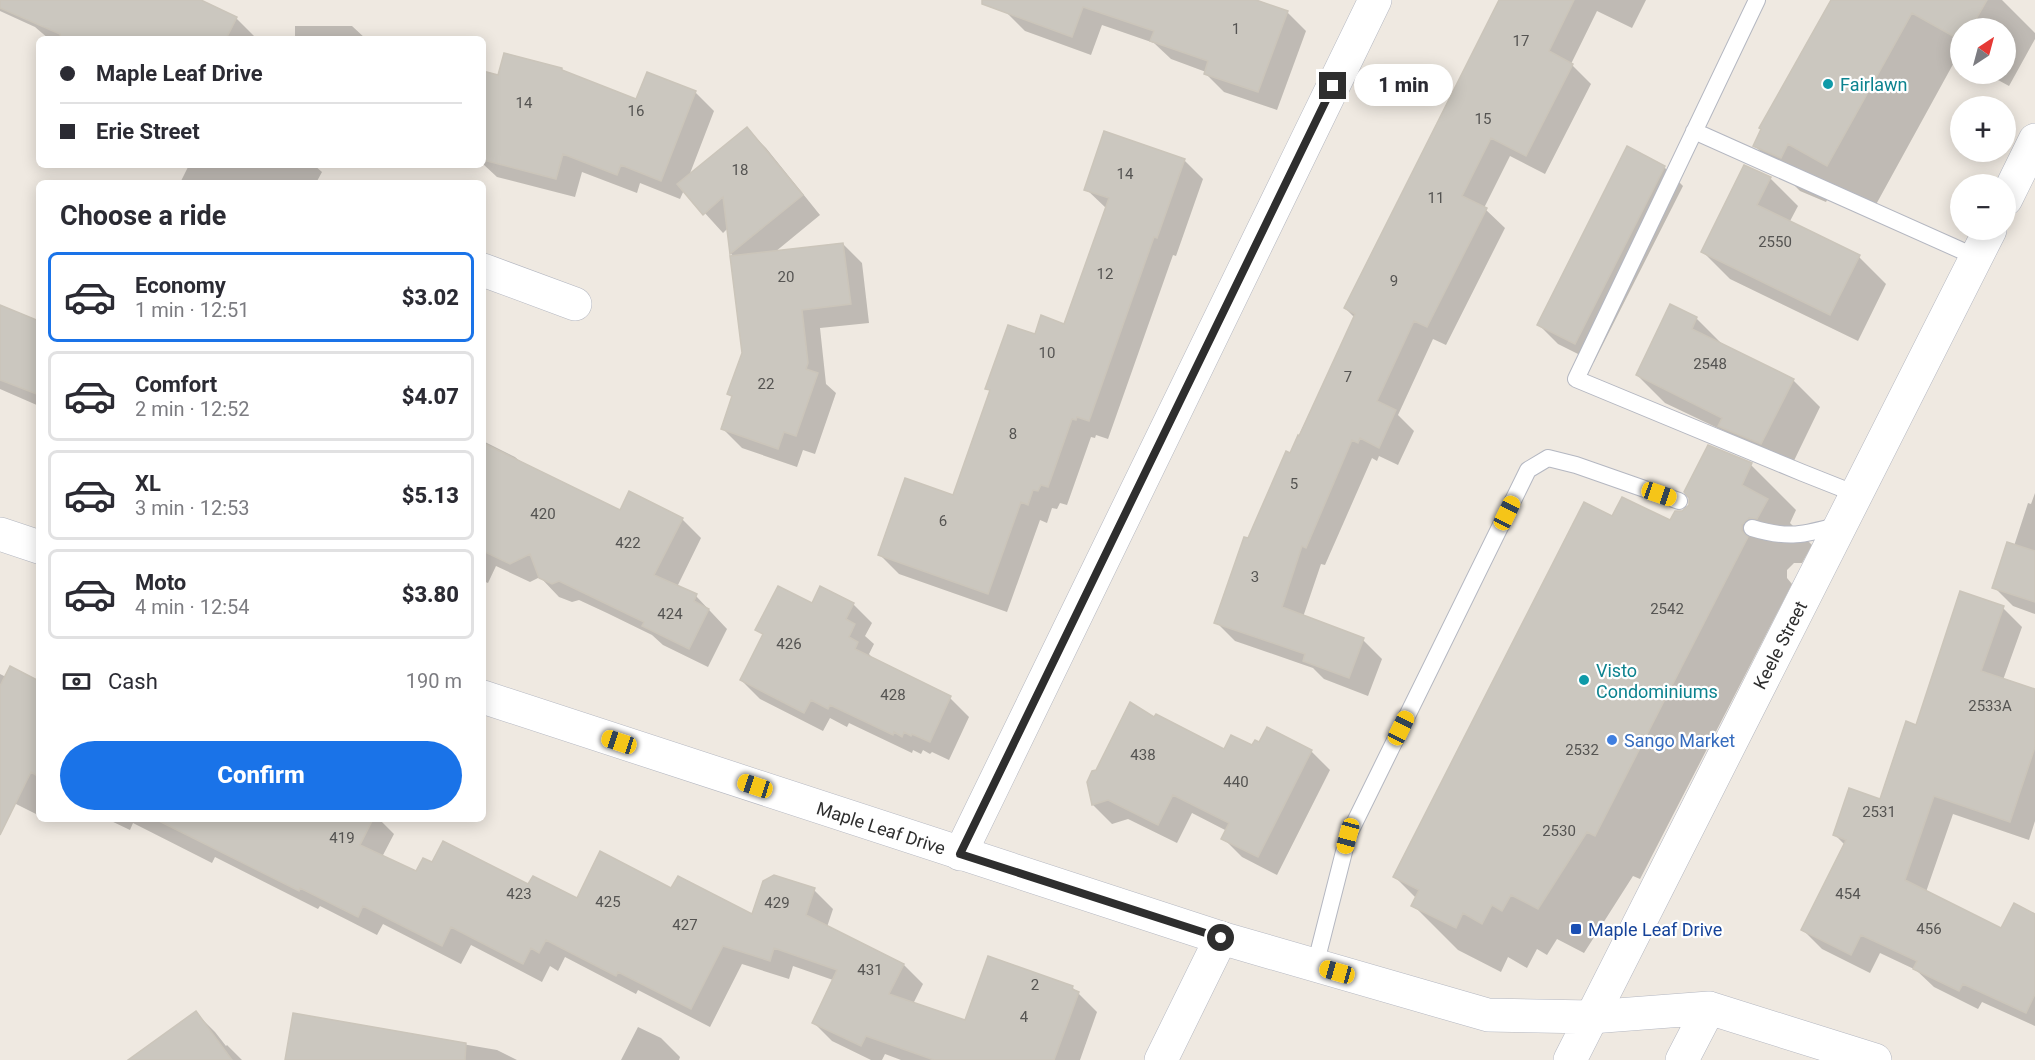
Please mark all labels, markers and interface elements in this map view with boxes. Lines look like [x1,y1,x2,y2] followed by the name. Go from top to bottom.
[1950,18,2016,84] north arrow
[1950,18,2016,240] map controls
[1232,20,1240,38] house number: 1
[1513,32,1529,50] house number: 17
[96,61,263,86] text: Maple Leaf Drive
[1354,65,1453,107] callout: 1 min
[1319,72,1346,99] route end
[1378,73,1429,97] text: 1 min
[1840,74,1908,95] place label: Fairlawn
[1821,77,1835,91] marker: Fairlawn
[516,94,533,112] house number: 14
[1950,96,2016,162] button: +
[628,102,644,120] house number: 16
[1475,110,1491,128] house number: 15
[96,119,200,144] text: Erie Street
[732,161,748,179] house number: 18
[1117,165,1134,183] house number: 14
[1950,174,2016,240] button: −
[1428,189,1444,207] house number: 11
[60,200,226,232] text: Choose a ride
[1758,233,1792,251] house number: 2550
[1097,265,1113,283] house number: 12
[778,268,794,286] house number: 20
[63,270,117,324] icon: car
[1390,272,1398,290] house number: 9
[135,273,226,298] text: Economy
[402,285,459,310] text: $3.02
[135,298,250,322] text: 1 min · 12:51
[1039,344,1055,362] house number: 10
[1693,355,1727,373] house number: 2548
[1344,368,1352,386] house number: 7
[63,369,117,423] icon: car
[135,372,217,397] text: Comfort
[758,375,774,393] house number: 22
[402,384,459,409] text: $4.07
[135,397,250,421] text: 2 min · 12:52
[1009,425,1017,443] house number: 8
[63,468,117,522] icon: car
[135,471,161,496] text: XL
[1290,475,1298,493] house number: 5
[1639,480,1679,508] car
[402,483,459,508] text: $5.13
[1491,493,1523,533] car
[135,496,250,520] text: 3 min · 12:53
[530,505,556,523] house number: 420
[939,512,947,530] house number: 6
[615,534,641,552] house number: 422
[63,567,117,621] icon: car
[1251,568,1259,586] house number: 3
[135,570,186,595] text: Moto
[402,582,459,607] text: $3.80
[135,595,250,619] text: 4 min · 12:54
[1749,597,1811,693] street label: Keele Street
[1650,600,1684,618] house number: 2542
[657,605,683,623] house number: 424
[776,635,802,653] house number: 426
[1596,660,1718,702] place label: Visto Condominiums
[60,665,93,698] icon: cash
[108,669,158,694] text: Cash
[406,669,462,693] text: 190 m
[1577,673,1591,687] marker: Visto Condominiums
[880,686,906,704] house number: 428
[1968,697,2012,715] house number: 2533A
[1385,708,1417,748] car
[599,728,639,756] car
[1624,730,1735,751] place label: Sango Market
[1605,733,1619,747] marker: Sango Market
[60,741,462,810] button: Confirm
[1565,741,1599,759] house number: 2532
[1130,746,1156,764] house number: 438
[735,772,775,800] car
[1223,773,1249,791] house number: 440
[814,797,948,859] street label: Maple Leaf Drive
[1862,803,1896,821] house number: 2531
[1335,816,1361,856] car
[1542,822,1576,840] house number: 2530
[329,829,355,847] house number: 419
[506,885,532,903] house number: 423
[1835,885,1861,903] house number: 454
[595,893,621,911] house number: 425
[764,894,790,912] house number: 429
[672,916,698,934] house number: 427
[1588,919,1722,940] place label: Maple Leaf Drive
[1916,920,1942,938] house number: 456
[1569,922,1583,936] marker: Maple Leaf Drive
[1207,924,1234,951] route start
[1317,958,1357,986] car
[857,961,883,979] house number: 431
[1031,976,1039,994] house number: 2
[1020,1008,1029,1026] house number: 4

